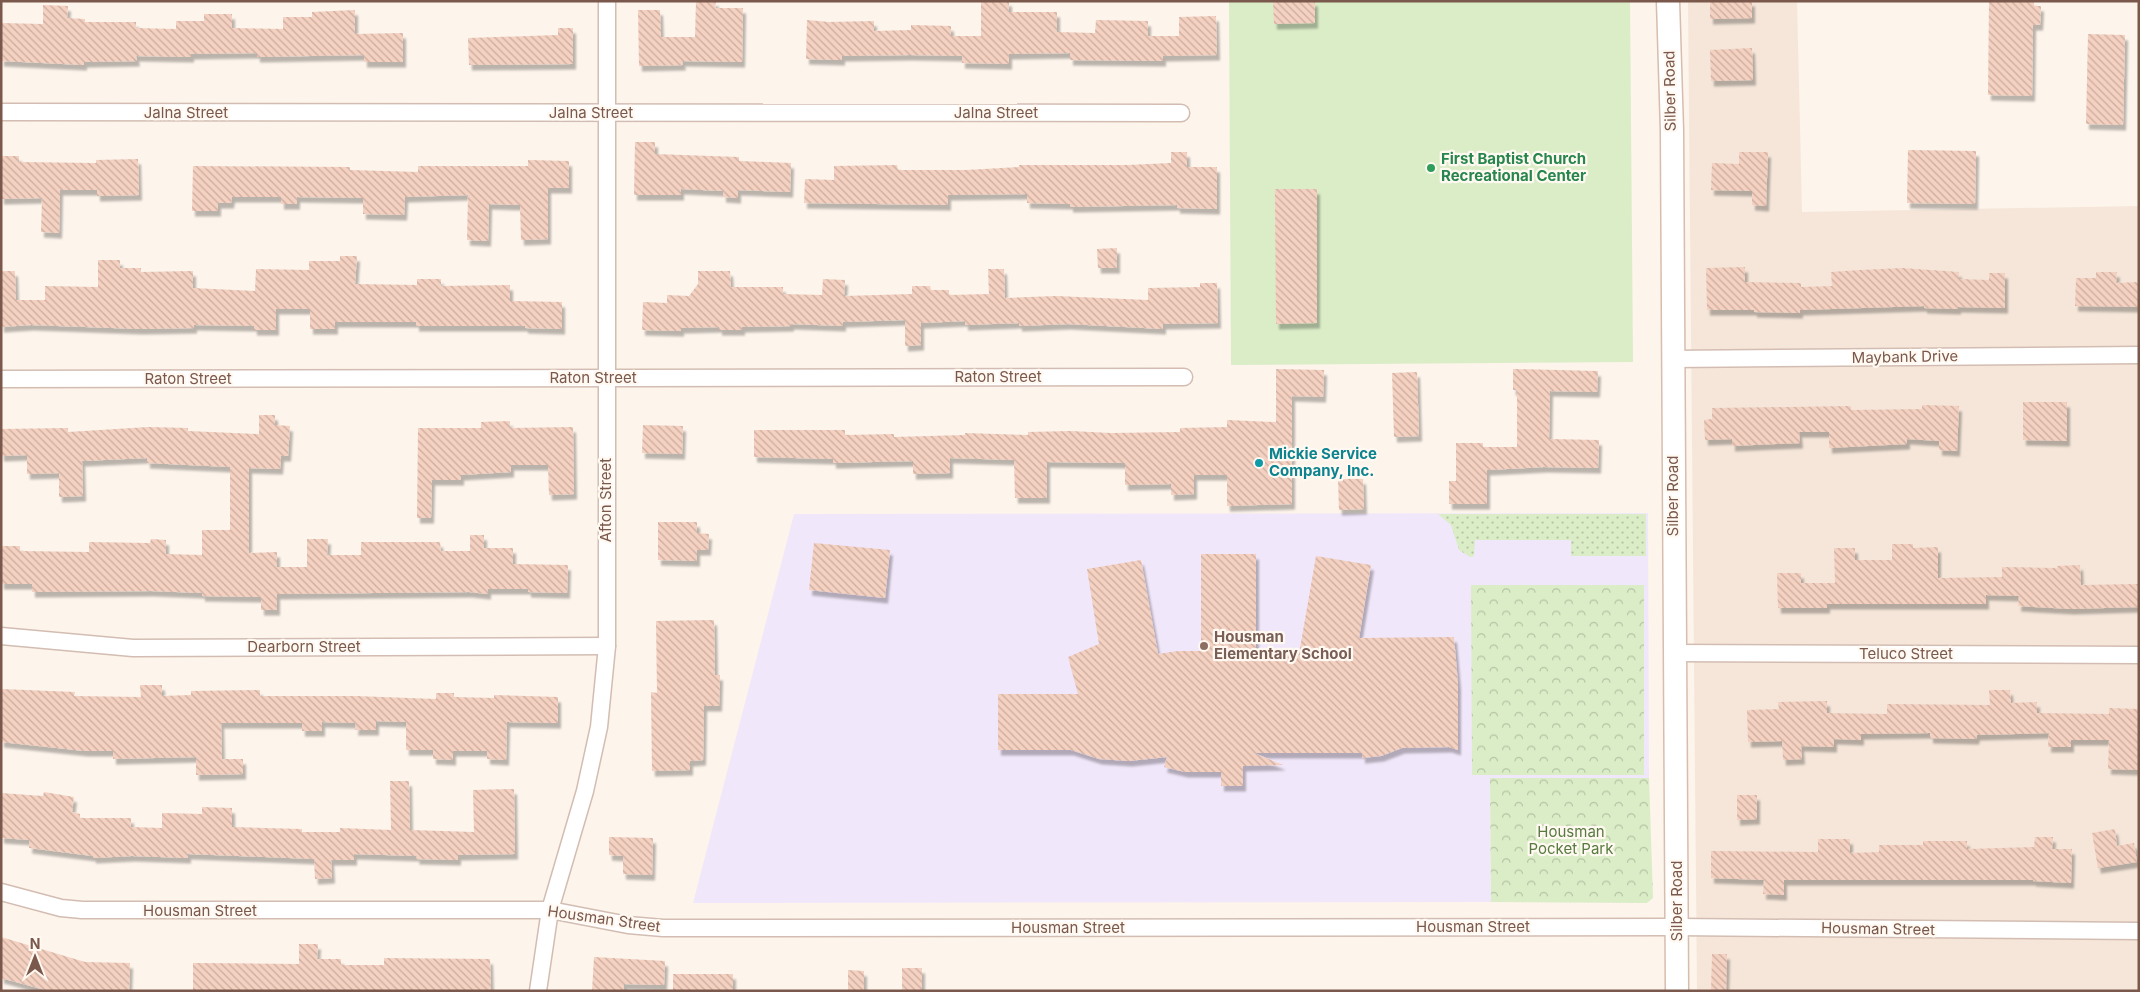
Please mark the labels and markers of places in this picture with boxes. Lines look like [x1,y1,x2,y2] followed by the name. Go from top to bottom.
[1441,149,1586,185] place label: First Baptist Church Recreational Center
[1425,162,1437,174] marker: First Baptist Church Recreational Center
[1269,444,1377,480] place label: Mickie Service Company, Inc.
[1253,457,1265,469] marker: Mickie Service Company, Inc.
[1214,627,1352,663] place label: Housman Elementary School
[1198,640,1210,652] marker: Housman Elementary School

